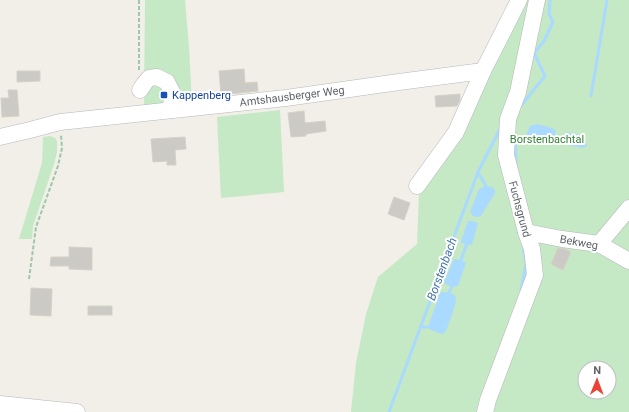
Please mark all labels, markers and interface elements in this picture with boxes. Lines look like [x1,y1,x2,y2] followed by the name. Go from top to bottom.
[239,84,345,109] street label: Amtshausberger Weg
[172,89,231,102] place label: Kappenberg
[159,90,169,100] marker: Kappenberg
[510,133,584,146] park label: Borstenbachtal
[506,180,533,239] street label: Fuchsgrund
[559,233,599,252] street label: Bekweg
[424,236,460,302] water label: Borstenbach
[577,360,617,400] north arrow
[593,364,601,377] text: N

